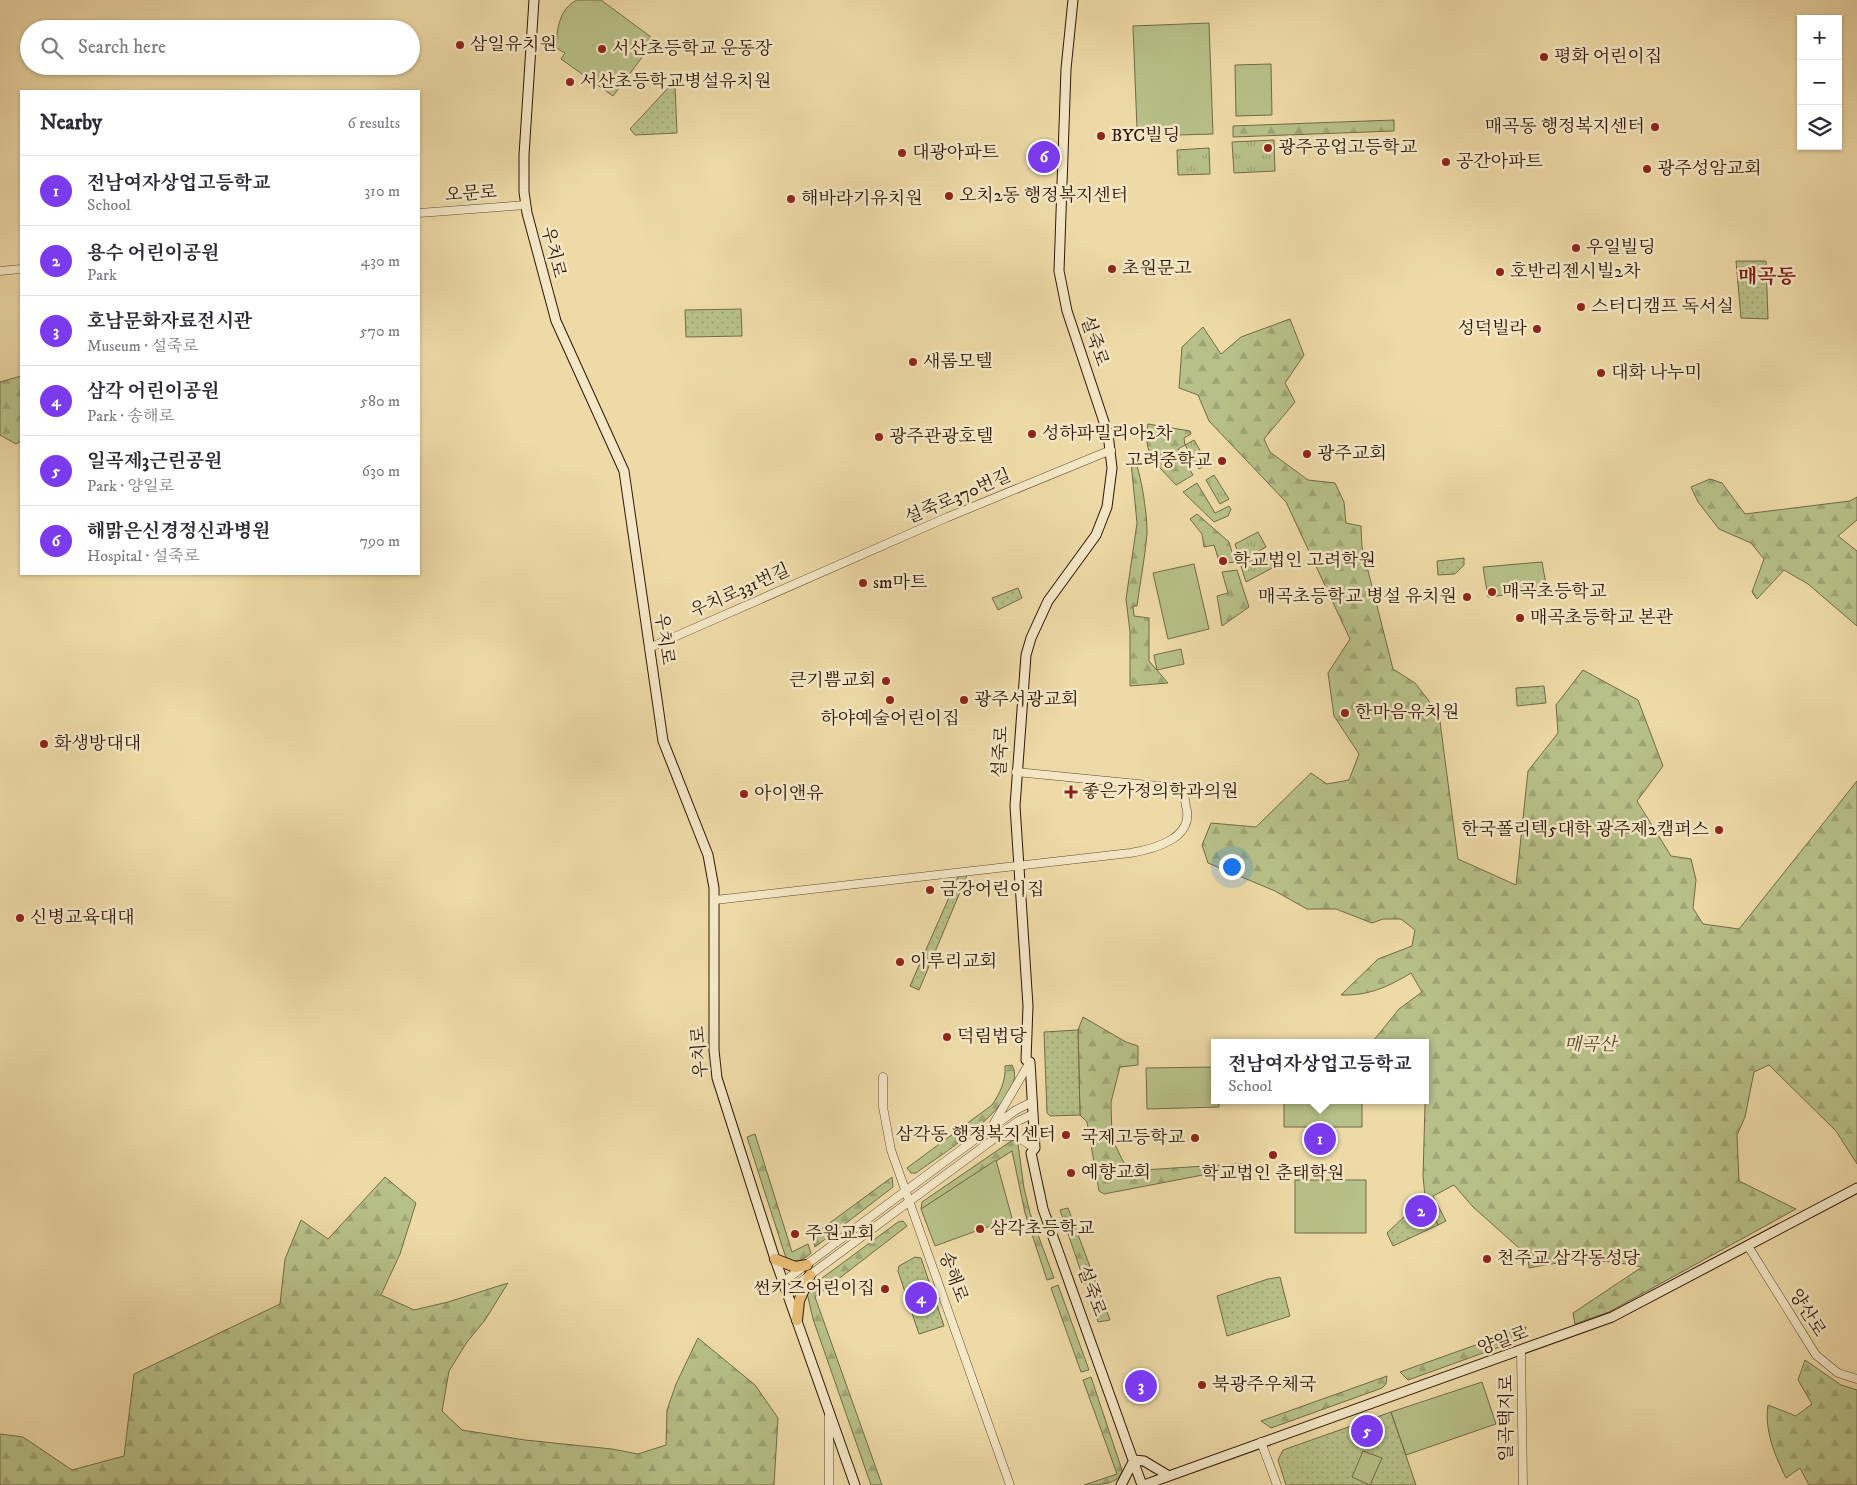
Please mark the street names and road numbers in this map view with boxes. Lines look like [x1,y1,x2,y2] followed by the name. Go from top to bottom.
[444,181,498,207] street label: 오문로
[536,224,570,280] street label: 우치로
[1075,313,1113,369] street label: 설죽로
[902,465,1014,529] street label: 설죽로370번길
[687,559,793,623] street label: 우치로331번길
[649,612,679,666] street label: 우치로
[989,725,1013,779] street label: 설죽로
[687,1025,713,1079] street label: 우치로
[934,1249,972,1305] street label: 송해로
[1072,1263,1110,1319] street label: 설죽로
[1784,1285,1830,1341] street label: 양산로
[1475,1322,1531,1360] street label: 양일로
[1496,1375,1518,1461] street label: 일곡택지로

